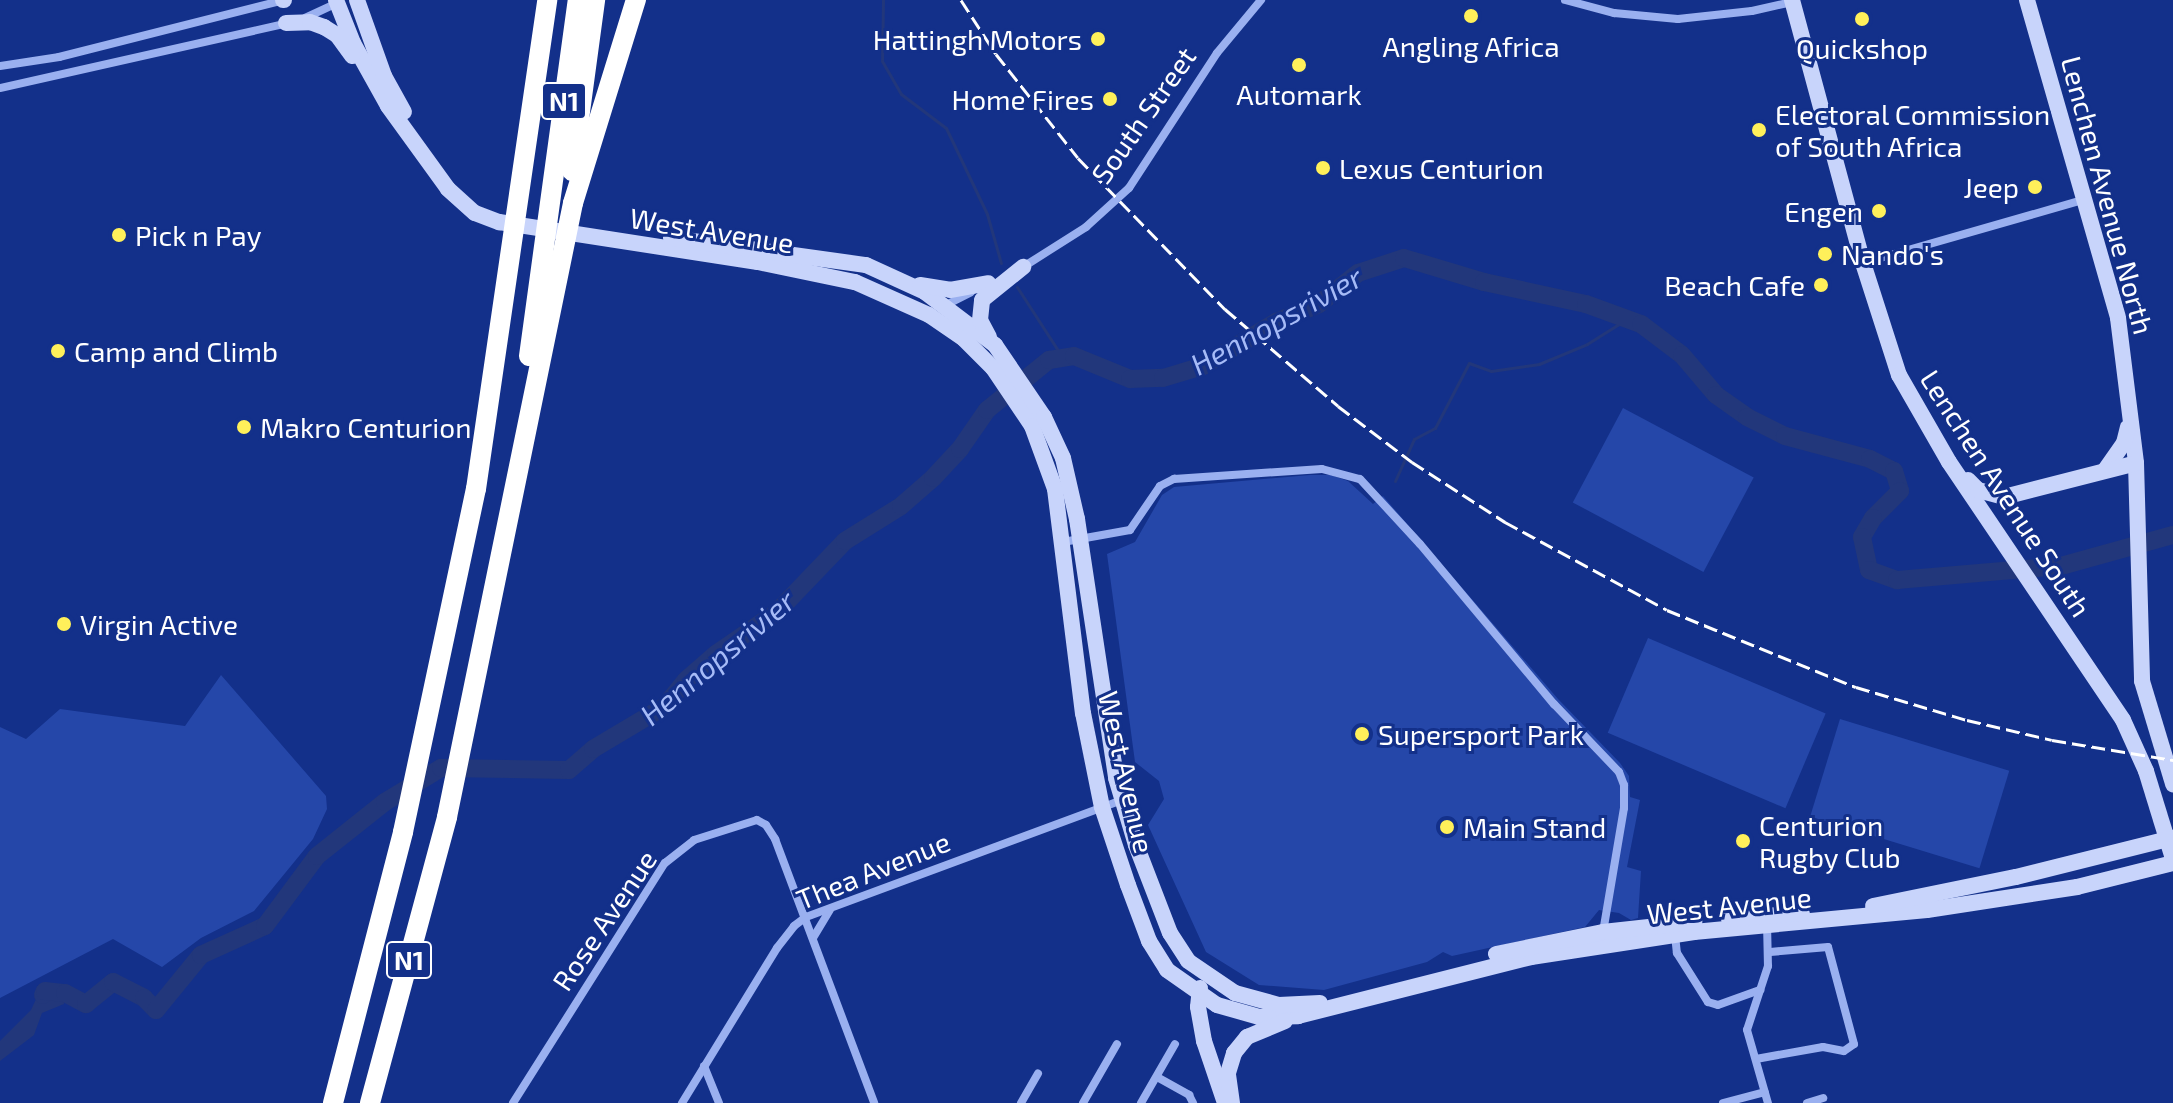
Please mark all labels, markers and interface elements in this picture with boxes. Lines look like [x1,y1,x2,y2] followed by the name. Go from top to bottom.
[1462,7,1480,25] marker: Angling Africa
[1853,10,1871,28] marker: Quickshop
[873,22,1082,56] place label: Hattingh Motors
[1382,29,1560,63] place label: Angling Africa
[1089,30,1107,48] marker: Hattingh Motors
[1796,31,1928,65] place label: Quickshop
[1084,40,1202,190] street label: South Street
[2055,52,2161,338] street label: Lenchen Avenue North
[1290,56,1308,74] marker: Automark
[1236,77,1362,111] place label: Automark
[540,79,588,123] road number: N1
[951,82,1094,116] place label: Home Fires
[1101,90,1119,108] marker: Home Fires
[1775,97,2051,163] place label: Electoral Commission of South Africa
[1750,121,1768,139] marker: Electoral Commission of South Africa
[1339,151,1544,185] place label: Lexus Centurion
[1314,159,1332,177] marker: Lexus Centurion
[1963,170,2019,204] place label: Jeep
[2026,178,2044,196] marker: Jeep
[1784,194,1863,228] place label: Engen
[627,200,797,260] street label: West Avenue
[1870,202,1888,220] marker: Engen
[135,218,262,252] place label: Pick n Pay
[110,226,128,244] marker: Pick n Pay
[1841,237,1944,271] place label: Nando's
[1816,245,1834,263] marker: Nando's
[1184,258,1368,382] water label: Hennopsrivier
[1664,268,1805,302] place label: Beach Cafe
[1812,276,1830,294] marker: Beach Cafe
[74,334,278,368] place label: Camp and Climb
[49,342,67,360] marker: Camp and Climb
[1914,363,2098,623] street label: Lenchen Avenue South
[260,410,471,444] place label: Makro Centurion
[235,418,253,436] marker: Makro Centurion
[632,582,802,732] water label: Hennopsrivier
[80,607,239,641] place label: Virgin Active
[55,615,73,633] marker: Virgin Active
[1092,687,1162,857] street label: West Avenue
[1378,717,1584,751] place label: Supersport Park
[1353,725,1371,743] marker: Supersport Park
[1759,808,1901,874] place label: Centurion Rugby Club
[1463,810,1606,844] place label: Main Stand
[1438,818,1456,836] marker: Main Stand
[791,824,955,916] street label: Thea Avenue
[1734,832,1752,850] marker: Centurion Rugby Club
[545,843,663,997] street label: Rose Avenue
[1645,880,1813,930] street label: West Avenue
[385,938,433,982] road number: N1

